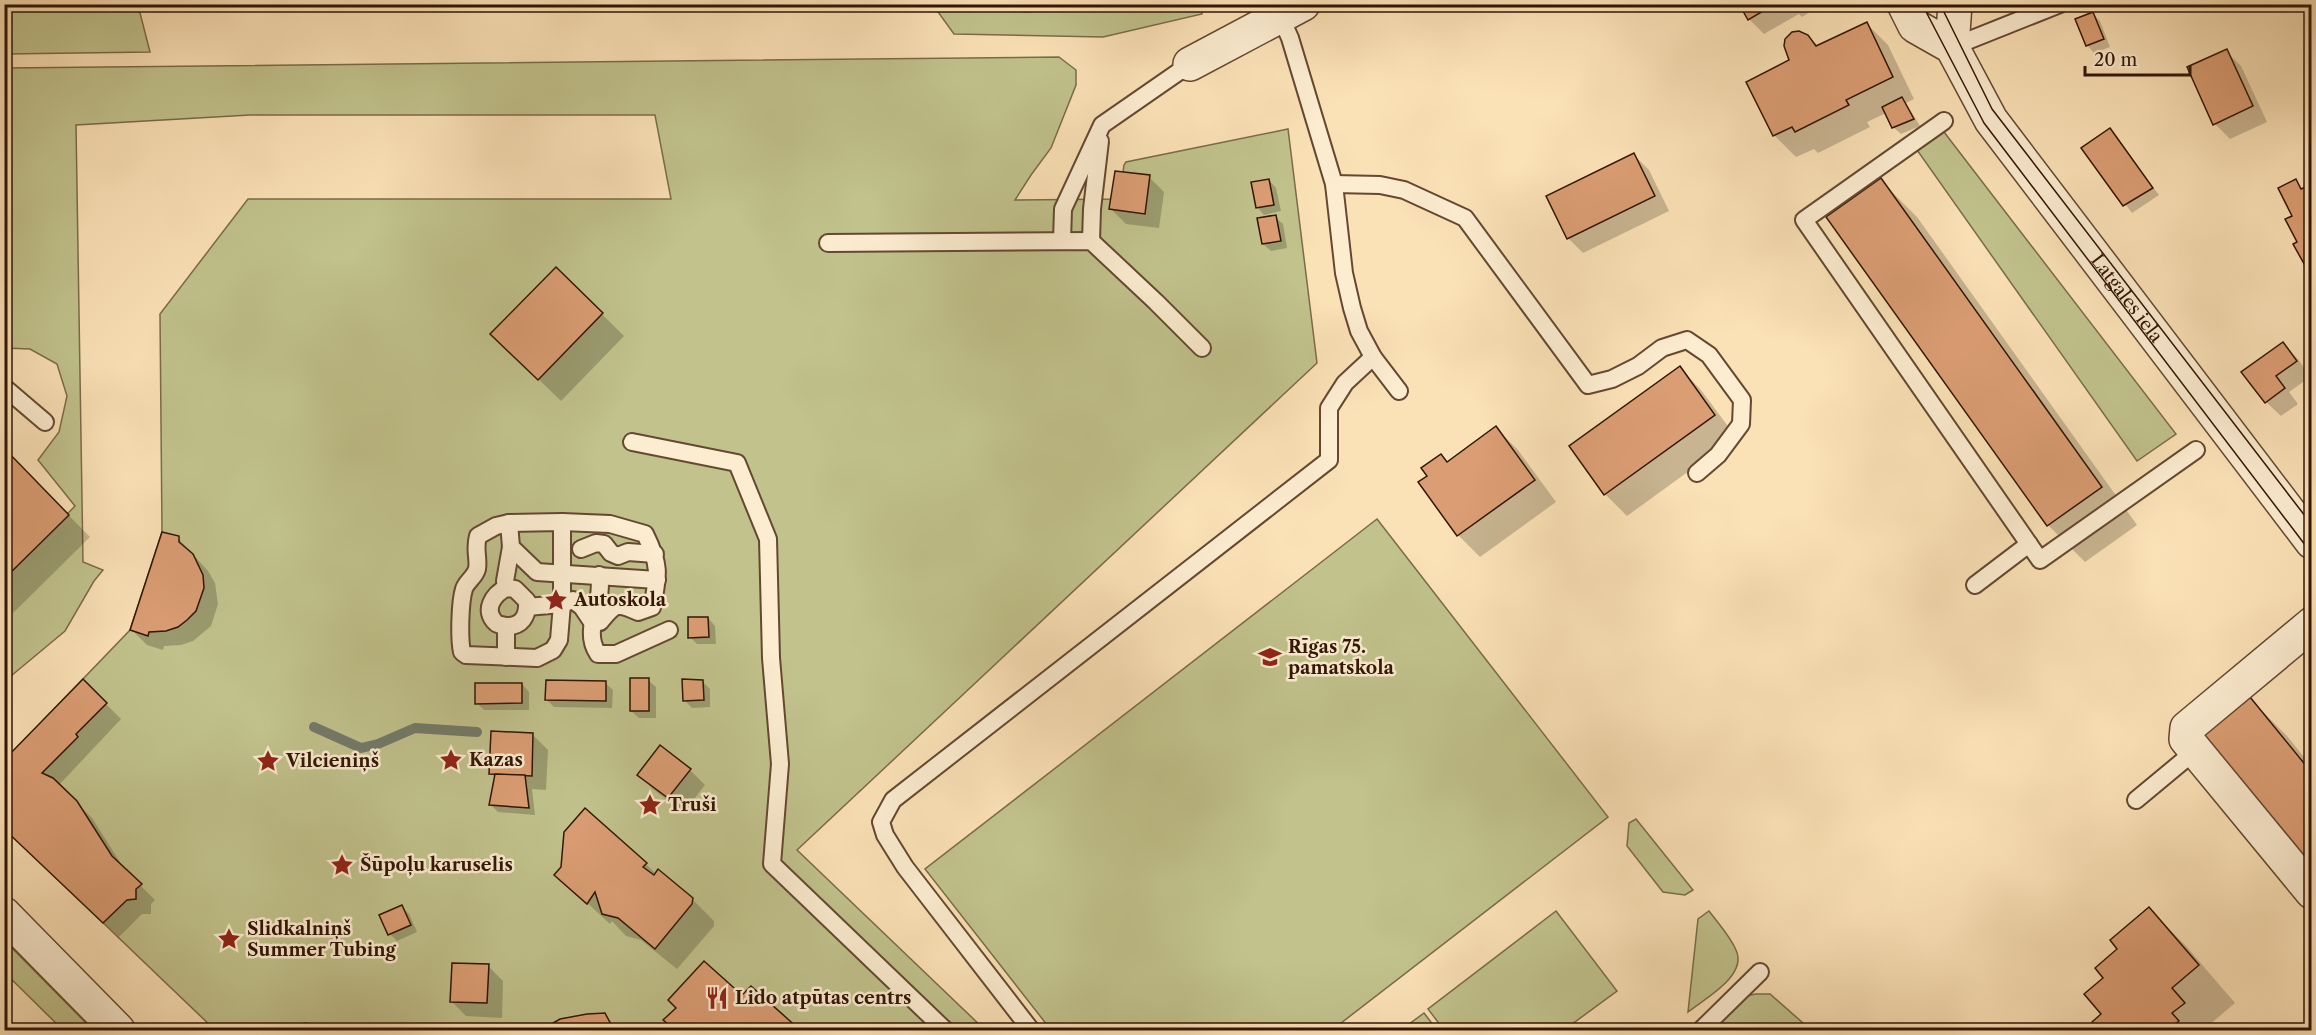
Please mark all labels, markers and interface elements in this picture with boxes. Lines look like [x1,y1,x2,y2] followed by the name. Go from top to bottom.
[2085,39,2190,77] scale bar
[2094,49,2138,71] text: 20 m
[2086,250,2168,347] street label: Latgales iela
[543,587,569,613] place icon: Autoskola
[573,589,667,611] place label: Autoskola
[1288,636,1395,679] place label: Rīgas 75. pamatskola
[1257,644,1283,670] school or university icon: Rīgas 75. pamatskola
[438,747,464,773] place icon: Kazas
[255,748,281,774] place icon: Vilcieniņš
[469,749,523,771] place label: Kazas
[285,750,379,772] place label: Vilcieniņš
[637,792,663,818] place icon: Truši
[668,794,717,816] place label: Truši
[329,852,355,878] place icon: Šūpoļu karuselis
[360,852,513,876] place label: Šūpoļu karuselis
[247,918,397,961] place label: Slidkalniņš Summer Tubing
[216,926,242,952] place icon: Slidkalniņš Summer Tubing
[704,985,730,1011] restaurant icon: Lido atpūtas centrs
[735,987,911,1009] place label: Lido atpūtas centrs

